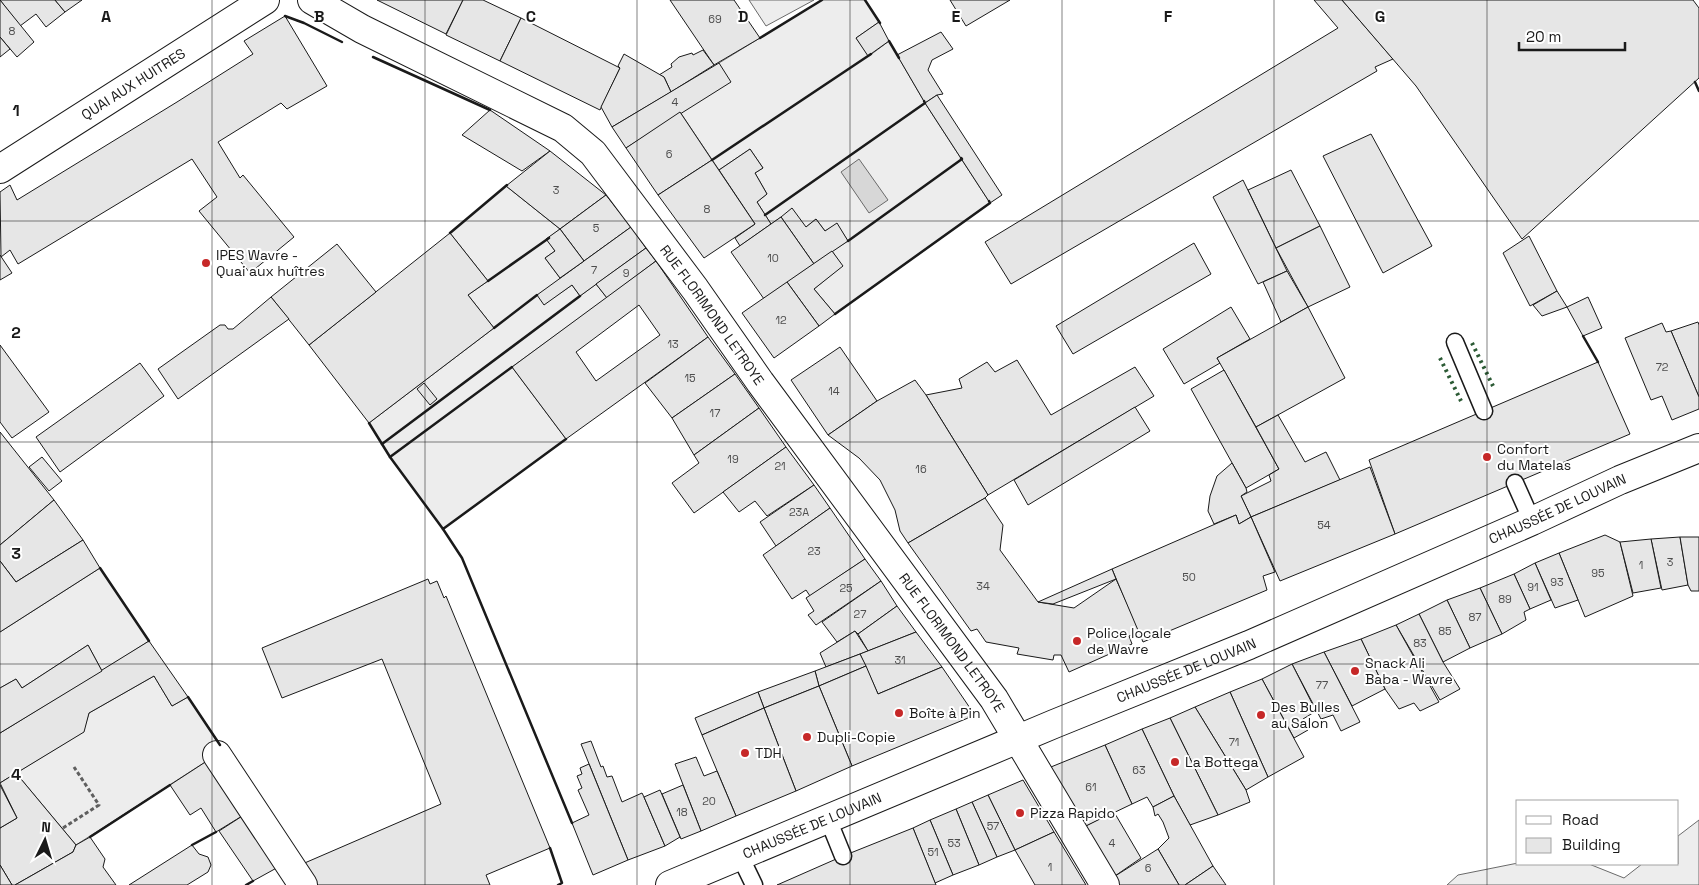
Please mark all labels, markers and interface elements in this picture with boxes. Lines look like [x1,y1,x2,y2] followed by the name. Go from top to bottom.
[101,6,111,27] text: A
[314,6,324,27] text: B
[526,6,536,27] text: C
[738,6,748,27] text: D
[952,6,961,27] text: E
[1164,6,1173,27] text: F
[1375,6,1385,27] text: G
[708,12,722,26] house number: 69
[1519,20,1625,52] scale bar
[9,24,16,38] house number: 8
[1526,27,1561,46] text: 20 m
[78,44,189,124] street label: QUAI AUX HUITRES
[672,95,679,109] house number: 4
[12,100,20,121] text: 1
[666,147,673,161] house number: 6
[553,183,560,197] house number: 3
[704,202,711,216] house number: 8
[593,221,600,235] house number: 5
[656,241,768,389] street label: RUE FLORIMOND LETROYE
[216,246,325,280] place label: IPES Wavre - Quai aux huîtres
[767,251,779,265] house number: 10
[200,257,212,269] marker: IPES Wavre - Quai aux huîtres
[591,263,597,277] house number: 7
[623,266,630,280] house number: 9
[775,313,787,327] house number: 12
[11,322,21,343] text: 2
[667,337,679,351] house number: 13
[1656,360,1669,374] house number: 72
[684,371,696,385] house number: 15
[828,384,840,398] house number: 14
[710,406,720,420] house number: 17
[1497,440,1571,474] place label: Confort du Matelas
[1481,451,1493,463] marker: Confort du Matelas
[727,452,739,466] house number: 19
[774,459,786,473] house number: 21
[915,462,927,476] house number: 16
[1486,470,1629,548] street label: CHAUSSÉE DE LOUVAIN
[789,505,809,519] house number: 23A
[1317,518,1331,532] house number: 54
[11,543,21,564] text: 3
[807,544,821,558] house number: 23
[1667,555,1674,569] house number: 3
[1639,558,1643,572] house number: 1
[1591,566,1605,580] house number: 95
[895,569,1009,715] street label: RUE FLORIMOND LETROYE
[1182,570,1196,584] house number: 50
[1550,575,1564,589] house number: 93
[976,579,990,593] house number: 34
[1527,580,1539,594] house number: 91
[839,581,853,595] house number: 25
[1498,592,1512,606] house number: 89
[854,607,866,621] house number: 27
[1469,610,1481,624] house number: 87
[1087,624,1171,658] place label: Police locale de Wavre
[1438,624,1452,638] house number: 85
[1114,634,1259,707] street label: CHAUSSÉE DE LOUVAIN
[1071,635,1083,647] marker: Police locale de Wavre
[1413,636,1427,650] house number: 83
[894,653,906,667] house number: 31
[1365,654,1453,688] place label: Snack Ali Baba - Wavre
[1349,665,1361,677] marker: Snack Ali Baba - Wavre
[1316,678,1328,692] house number: 77
[1271,698,1340,732] place label: Des Bulles au Salon
[909,704,980,722] place label: Boîte à Pin
[893,707,905,719] marker: Boîte à Pin
[1255,709,1267,721] marker: Des Bulles au Salon
[817,728,895,746] place label: Dupli-Copie
[801,731,813,743] marker: Dupli-Copie
[1229,735,1239,749] house number: 71
[755,744,782,762] place label: TDH
[739,747,751,759] marker: TDH
[1185,753,1258,771] place label: La Bottega
[1169,756,1181,768] marker: La Bottega
[1132,763,1146,777] house number: 63
[11,764,21,785] text: 4
[1085,780,1097,794] house number: 61
[740,788,884,863] street label: CHAUSSÉE DE LOUVAIN
[702,794,716,808] house number: 20
[1516,800,1679,865] legend
[1030,804,1115,822] place label: Pizza Rapido
[676,805,688,819] house number: 18
[1014,807,1026,819] marker: Pizza Rapido
[1562,810,1599,829] text: Road
[20,815,70,865] north arrow
[41,818,52,836] text: N
[987,819,999,833] house number: 57
[1562,835,1621,854] text: Building
[947,836,961,850] house number: 53
[1109,836,1116,850] house number: 4
[927,845,939,859] house number: 51
[1048,860,1052,874] house number: 1
[1145,861,1152,875] house number: 6

